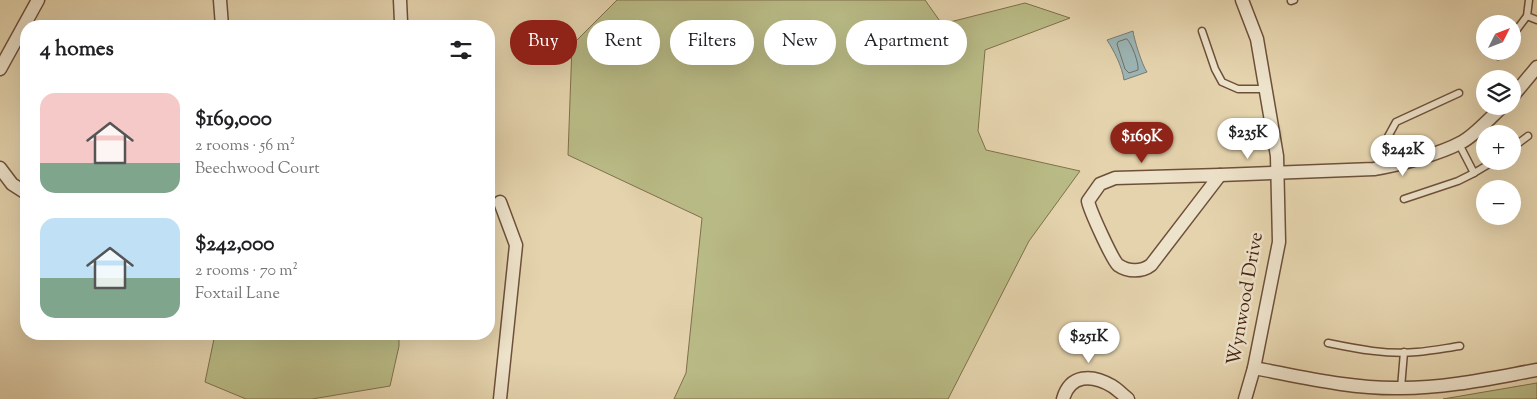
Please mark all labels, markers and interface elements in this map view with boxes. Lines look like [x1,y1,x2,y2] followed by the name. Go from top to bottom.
[1476,15,1521,60] north arrow
[1476,15,1521,225] map controls
[510,20,577,65] chip: Buy
[587,20,660,65] chip: Rent
[670,20,754,65] chip: Filters
[764,20,836,65] chip: New
[846,20,967,65] chip: Apartment
[40,35,114,65] text: 4 homes
[447,36,475,64] icon: filters
[1476,70,1521,115] button: layers
[195,105,272,135] text: $169,000
[80,113,140,173] icon: home
[1213,118,1283,160] pin: $235K
[1107,121,1177,164] pin: $169K
[1228,122,1268,145] text: $235K
[1476,125,1521,170] button: +
[1121,126,1163,149] text: $169K
[1368,134,1438,177] pin: $242K
[195,135,295,158] text: 2 rooms · 56 m²
[1381,139,1425,162] text: $242K
[195,158,320,181] text: Beechwood Court
[1476,180,1521,225] button: −
[195,230,274,260] text: $242,000
[1221,230,1271,368] street label: Wynwood Drive
[80,238,140,298] icon: home
[195,260,298,283] text: 2 rooms · 70 m²
[195,283,280,306] text: Foxtail Lane
[1054,322,1124,364] pin: $251K
[1070,326,1108,349] text: $251K

